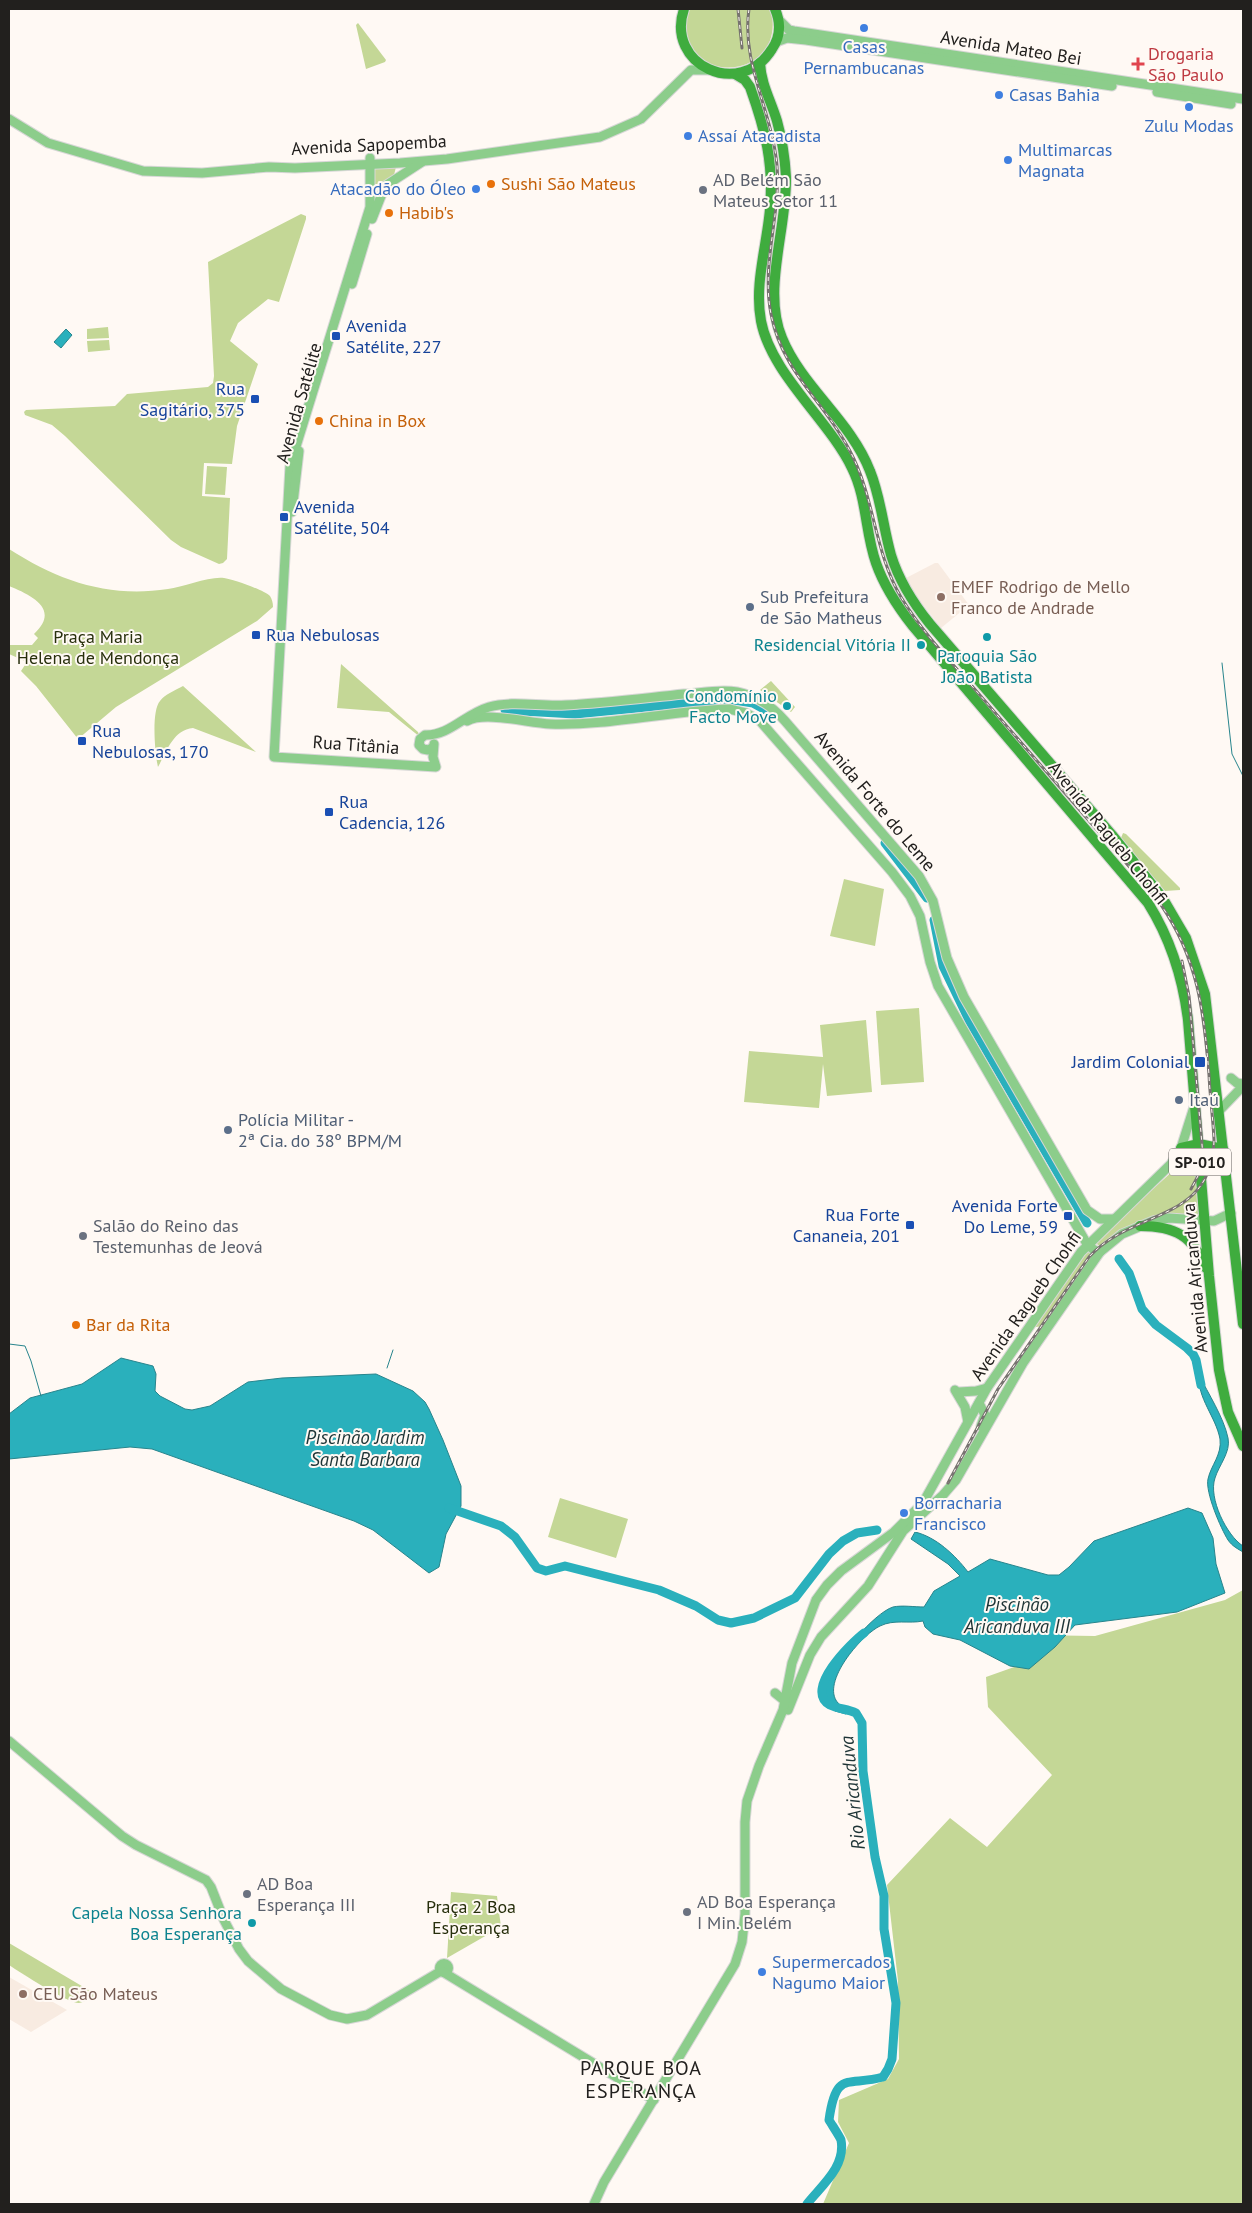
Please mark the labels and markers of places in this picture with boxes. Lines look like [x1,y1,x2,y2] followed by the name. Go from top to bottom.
[858,22,870,34] marker: Casas Pernambucanas
[804,35,924,79] place label: Casas Pernambucanas
[1148,42,1224,86] place label: Drogaria São Paulo
[1132,58,1144,70] marker: Drogaria São Paulo
[1009,83,1100,106] place label: Casas Bahia
[993,89,1005,101] marker: Casas Bahia
[1183,101,1195,113] marker: Zulu Modas
[1145,114,1233,137] place label: Zulu Modas
[698,124,821,147] place label: Assaí Atacadista
[682,130,694,142] marker: Assaí Atacadista
[1018,138,1112,182] place label: Multimarcas Magnata
[1002,154,1014,166] marker: Multimarcas Magnata
[713,168,838,212] place label: AD Belém São Mateus Setor 11
[501,172,636,195] place label: Sushi São Mateus
[330,177,466,200] place label: Atacadão do Óleo
[485,178,497,190] marker: Sushi São Mateus
[470,183,482,195] marker: Atacadão do Óleo
[697,184,709,196] marker: AD Belém São Mateus Setor 11
[399,201,454,224] place label: Habib's
[383,207,395,219] marker: Habib's
[346,314,442,358] place label: Avenida Satélite, 227
[330,330,342,342] marker: Avenida Satélite, 227
[140,377,245,421] place label: Rua Sagitário, 375
[249,393,261,405] marker: Rua Sagitário, 375
[329,409,426,432] place label: China in Box
[313,415,325,427] marker: China in Box
[294,495,390,539] place label: Avenida Satélite, 504
[278,511,290,523] marker: Avenida Satélite, 504
[951,575,1130,619] place label: EMEF Rodrigo de Mello Franco de Andrade
[760,585,882,629] place label: Sub Prefeitura de São Matheus
[935,591,947,603] marker: EMEF Rodrigo de Mello Franco de Andrade
[744,601,756,613] marker: Sub Prefeitura de São Matheus
[266,623,380,646] place label: Rua Nebulosas
[250,629,262,641] marker: Rua Nebulosas
[981,631,993,643] marker: Paroquia São João Batista
[754,633,911,656] place label: Residencial Vitória II
[915,639,927,651] marker: Residencial Vitória II
[937,644,1037,688] place label: Paroquia São João Batista
[685,684,777,728] place label: Condomínio Facto Move
[781,700,793,712] marker: Condomínio Facto Move
[92,719,209,763] place label: Rua Nebulosas, 170
[76,735,88,747] marker: Rua Nebulosas, 170
[339,790,445,834] place label: Rua Cadencia, 126
[323,806,335,818] marker: Rua Cadencia, 126
[1071,1050,1190,1073] place label: Jardim Colonial
[1193,1055,1207,1069] marker: Jardim Colonial
[1189,1088,1219,1111] place label: Itaú
[1173,1094,1185,1106] marker: Itaú
[238,1108,402,1152] place label: Polícia Militar - 2ª Cia. do 38º BPM/M
[222,1124,234,1136] marker: Polícia Militar - 2ª Cia. do 38º BPM/M
[952,1194,1058,1238] place label: Avenida Forte Do Leme, 59
[793,1203,900,1247] place label: Rua Forte Cananeia, 201
[1062,1210,1074,1222] marker: Avenida Forte Do Leme, 59
[93,1214,263,1258] place label: Salão do Reino das Testemunhas de Jeová
[904,1219,916,1231] marker: Rua Forte Cananeia, 201
[77,1230,89,1242] marker: Salão do Reino das Testemunhas de Jeová
[86,1313,170,1336] place label: Bar da Rita
[70,1319,82,1331] marker: Bar da Rita
[914,1491,1002,1535] place label: Borracharia Francisco
[898,1507,910,1519] marker: Borracharia Francisco
[257,1872,356,1916] place label: AD Boa Esperança III
[241,1888,253,1900] marker: AD Boa Esperança III
[697,1890,836,1934] place label: AD Boa Esperança I Min. Belém
[71,1901,242,1945] place label: Capela Nossa Senhora Boa Esperança
[681,1906,693,1918] marker: AD Boa Esperança I Min. Belém
[246,1917,258,1929] marker: Capela Nossa Senhora Boa Esperança
[772,1950,890,1994] place label: Supermercados Nagumo Maior
[756,1966,768,1978] marker: Supermercados Nagumo Maior
[33,1982,158,2005] place label: CEU São Mateus
[17,1988,29,2000] marker: CEU São Mateus

